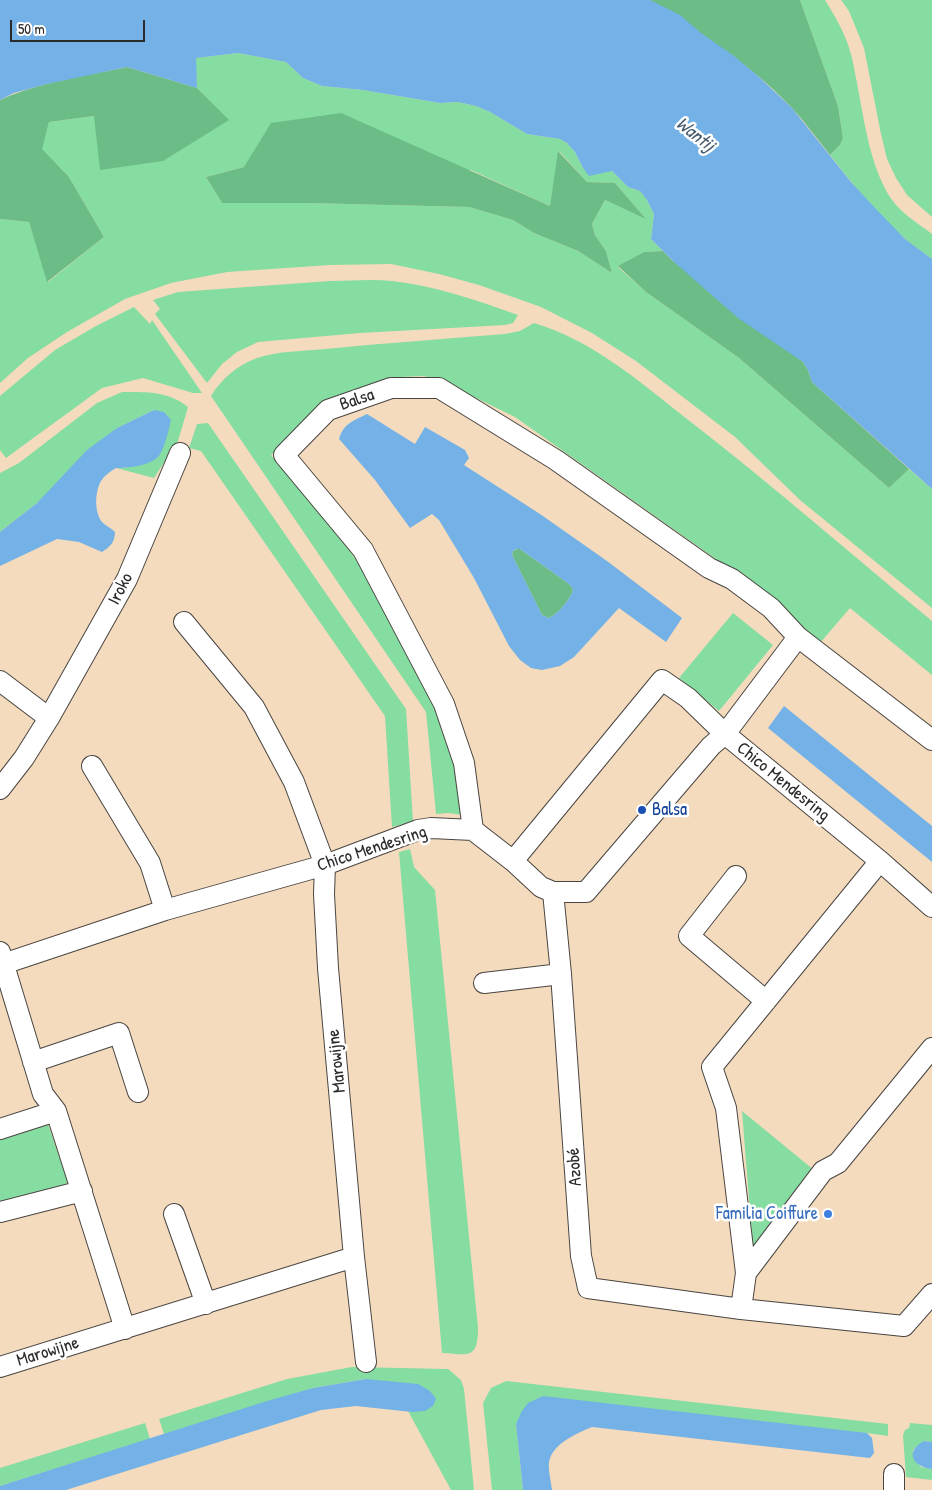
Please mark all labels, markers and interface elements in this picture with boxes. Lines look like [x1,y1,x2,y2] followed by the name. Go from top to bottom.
[12,10,148,42] scale bar
[18,18,45,39] text: 50 m
[671,113,719,157] water label: Wantij
[337,384,377,416] street label: Balsa
[104,569,138,609] street label: Iroko
[732,738,834,826] street label: Chico Mendesring
[652,799,687,821] place label: Balsa
[636,804,648,816] marker: Balsa
[314,821,430,877] street label: Chico Mendesring
[323,1028,351,1094] street label: Marowijne
[563,1147,587,1187] street label: Azobé
[716,1203,818,1225] place label: Familia Coiffure
[822,1208,834,1220] marker: Familia Coiffure
[14,1332,82,1372] street label: Marowijne

